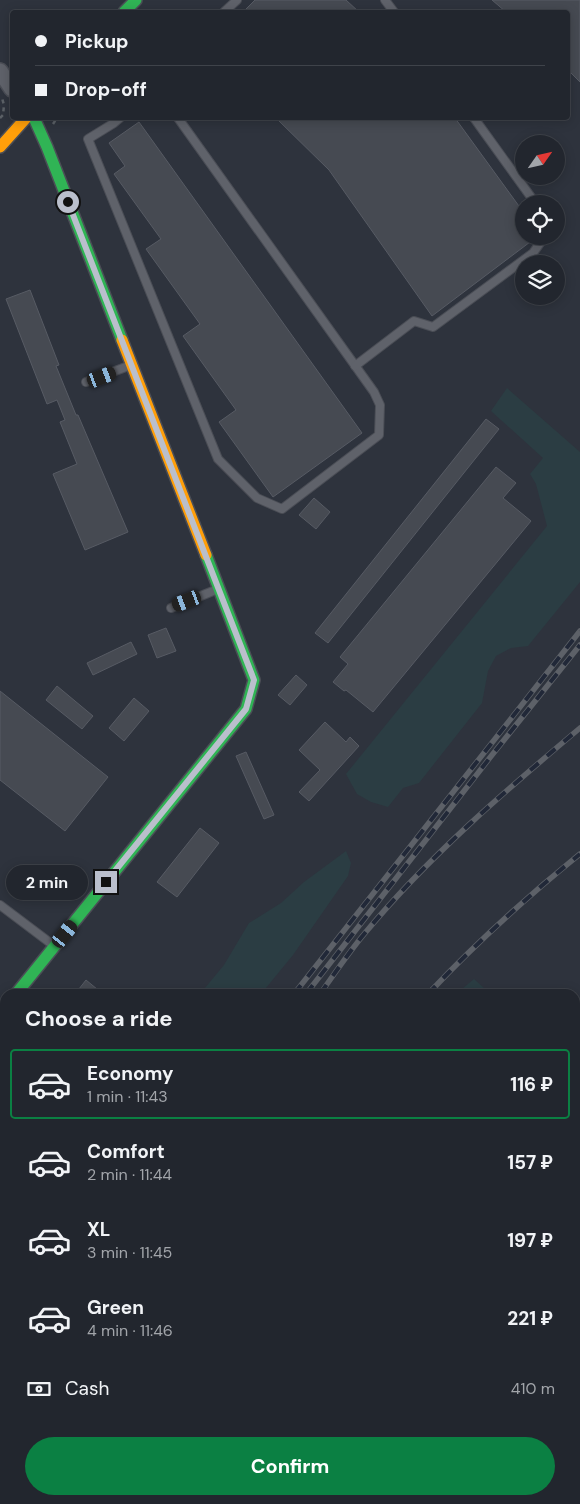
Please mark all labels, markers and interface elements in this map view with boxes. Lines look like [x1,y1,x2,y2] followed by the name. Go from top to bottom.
[65,29,129,54] text: Pickup
[65,77,147,102] text: Drop-off
[515,135,565,185] north arrow
[515,135,565,305] map controls
[57,191,79,213] route start
[515,195,565,245] button: locate
[515,255,565,305] button: layers
[85,365,118,389] car
[170,589,203,613] car
[6,864,88,900] callout: 2 min
[95,871,117,893] route end
[26,872,68,893] text: 2 min
[49,918,80,950] car
[25,1004,173,1033] text: Choose a ride
[87,1061,174,1086] text: Economy
[27,1062,72,1107] icon: car
[510,1072,553,1097] text: 116 ₽
[87,1086,168,1107] text: 1 min · 11:43
[87,1139,165,1164] text: Comfort
[27,1140,72,1185] icon: car
[507,1150,553,1175] text: 157 ₽
[87,1164,172,1185] text: 2 min · 11:44
[87,1217,110,1242] text: XL
[27,1218,72,1263] icon: car
[507,1228,553,1253] text: 197 ₽
[87,1242,172,1263] text: 3 min · 11:45
[87,1295,144,1320] text: Green
[27,1296,72,1341] icon: car
[507,1306,553,1331] text: 221 ₽
[87,1320,173,1341] text: 4 min · 11:46
[25,1375,53,1403] icon: cash
[65,1376,109,1401] text: Cash
[511,1378,555,1399] text: 410 m
[25,1437,555,1495] button: Confirm

